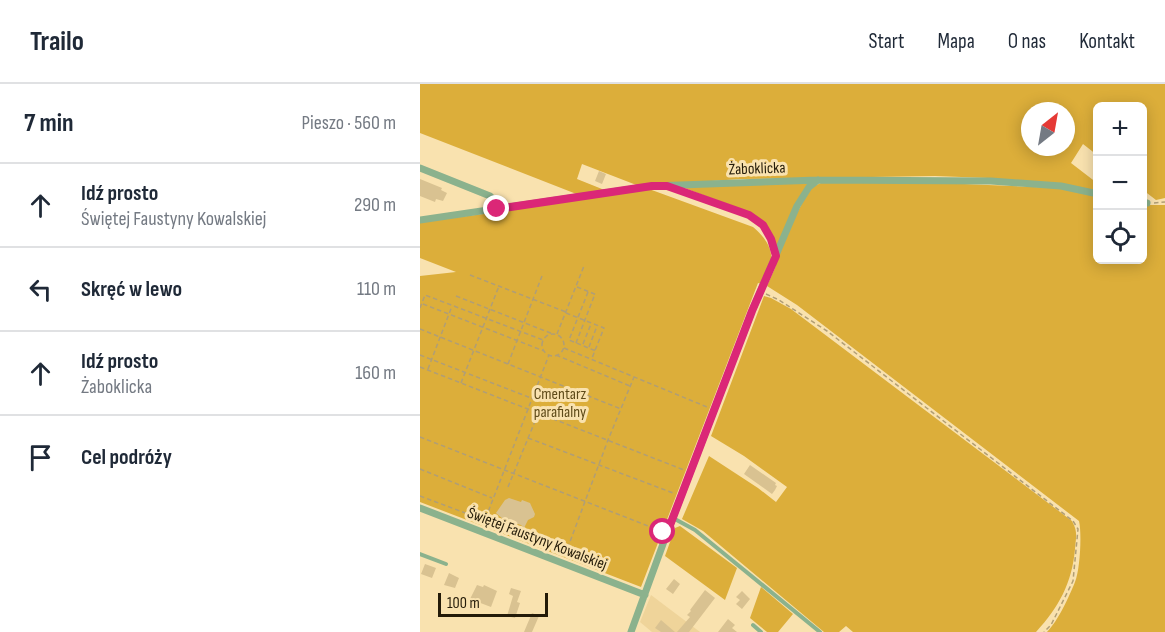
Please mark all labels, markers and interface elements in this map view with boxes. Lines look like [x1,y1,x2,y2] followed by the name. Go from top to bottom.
[30,25,84,58] text: Trailo
[868,29,905,54] text: Start
[938,29,975,54] text: Mapa
[1008,29,1046,54] text: O nas
[1079,29,1135,54] text: Kontakt
[1021,102,1075,156] north arrow
[1093,102,1147,264] map controls
[1093,102,1147,156] button: +
[24,108,73,139] text: 7 min
[302,111,396,135] text: Pieszo · 560 m
[1093,156,1147,210] button: −
[728,159,786,179] street label: Żaboklicka
[81,180,158,207] text: Idź prosto
[24,189,57,222] icon: ahead
[354,193,396,217] text: 290 m
[483,195,509,221] route end
[81,207,266,231] text: Świętej Faustyny Kowalskiej
[1093,210,1147,264] button: locate
[24,273,57,306] icon: left
[81,276,182,303] text: Skręć w lewo
[357,277,396,301] text: 110 m
[81,348,158,375] text: Idź prosto
[24,357,57,390] icon: ahead
[355,361,396,385] text: 160 m
[81,375,152,399] text: Żaboklicka
[534,385,587,422] park label: Cmentarz parafialny
[24,441,57,474] icon: arrive
[81,444,172,471] text: Cel podróży
[464,504,610,574] street label: Świętej Faustyny Kowalskiej
[649,518,675,544] route start
[438,590,548,618] scale bar
[447,594,480,613] text: 100 m

